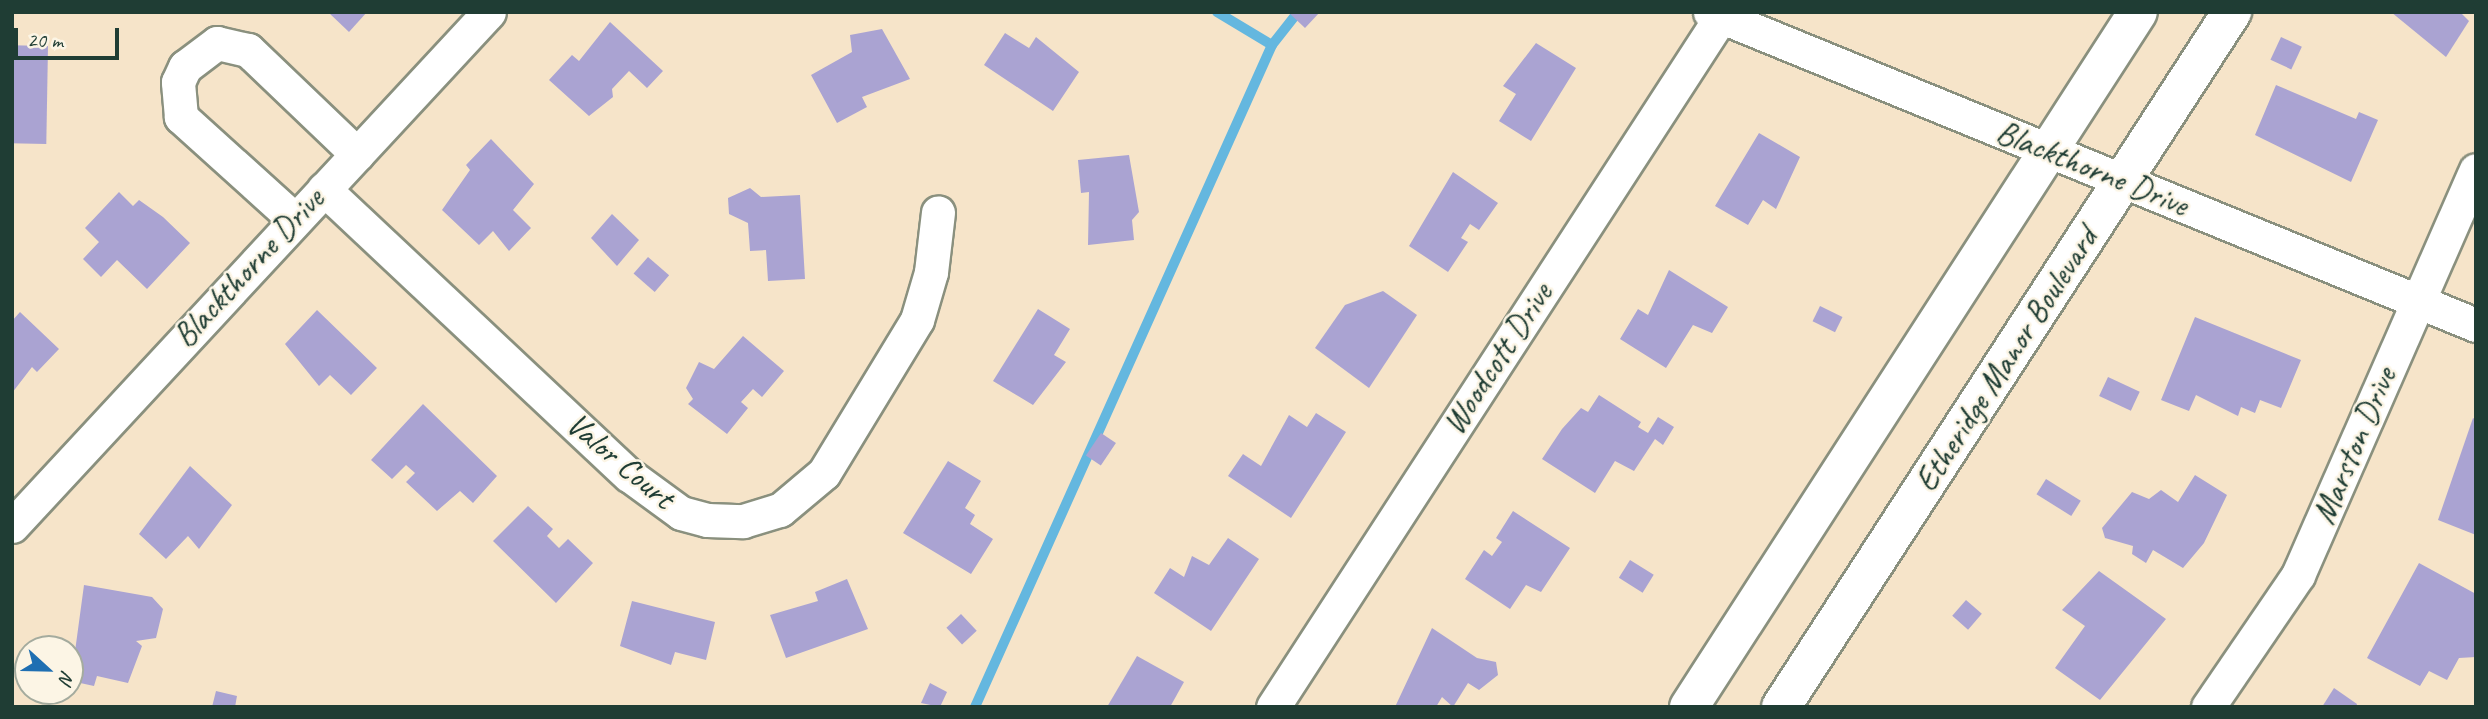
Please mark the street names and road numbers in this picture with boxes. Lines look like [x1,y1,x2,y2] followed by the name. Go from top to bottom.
[1990,113,2194,225] street label: Blackthorne Drive
[165,180,333,356] street label: Blackthorne Drive
[1907,220,2107,500] street label: Etheridge Manor Boulevard
[1434,276,1562,442] street label: Woodcott Drive
[2304,362,2406,530] street label: Marston Drive
[558,405,682,517] street label: Valor Court

